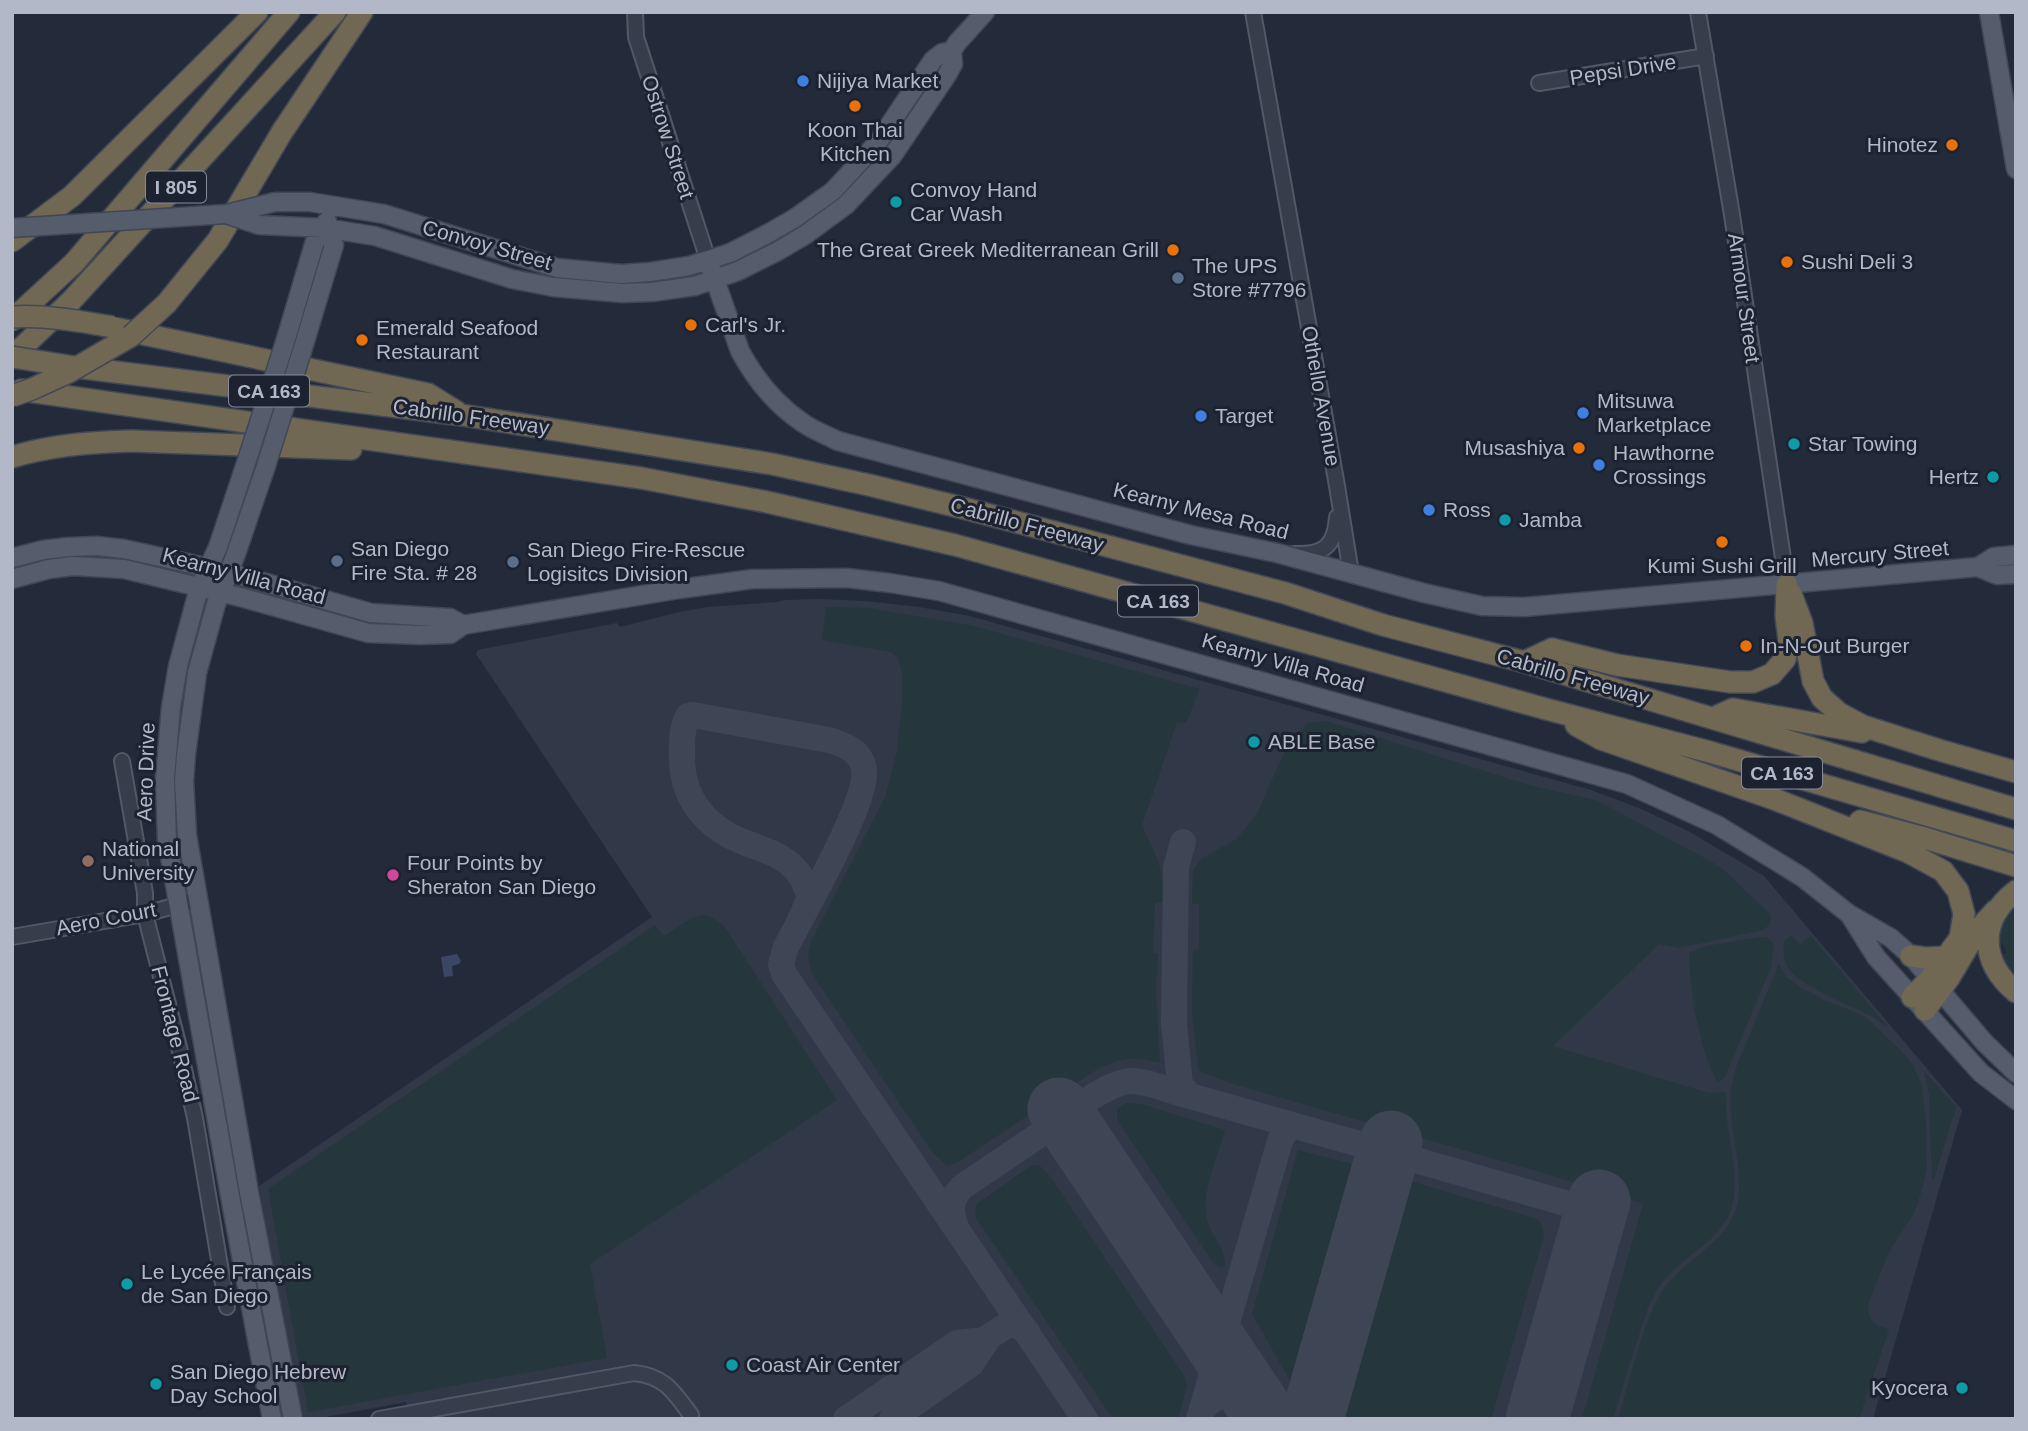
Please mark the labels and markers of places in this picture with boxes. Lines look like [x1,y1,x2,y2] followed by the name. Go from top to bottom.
[817,69,939,92] place label: Nijiya Market
[795,73,811,89] marker: Nijiya Market
[847,98,863,114] marker: Koon Thai Kitchen
[807,118,903,165] place label: Koon Thai Kitchen
[1867,133,1938,156] place label: Hinotez
[1944,137,1960,153] marker: Hinotez
[910,178,1037,225] place label: Convoy Hand Car Wash
[888,194,904,210] marker: Convoy Hand Car Wash
[817,238,1159,261] place label: The Great Greek Mediterranean Grill
[1165,242,1181,258] marker: The Great Greek Mediterranean Grill
[1801,250,1913,273] place label: Sushi Deli 3
[1192,254,1306,301] place label: The UPS Store #7796
[1779,254,1795,270] marker: Sushi Deli 3
[1170,270,1186,286] marker: The UPS Store #7796
[705,313,786,336] place label: Carl's Jr.
[376,316,538,363] place label: Emerald Seafood Restaurant
[683,317,699,333] marker: Carl's Jr.
[354,332,370,348] marker: Emerald Seafood Restaurant
[1597,389,1711,436] place label: Mitsuwa Marketplace
[1215,404,1274,427] place label: Target
[1575,405,1591,421] marker: Mitsuwa Marketplace
[1193,408,1209,424] marker: Target
[1808,432,1917,455] place label: Star Towing
[1465,436,1565,459] place label: Musashiya
[1786,436,1802,452] marker: Star Towing
[1571,440,1587,456] marker: Musashiya
[1613,441,1715,488] place label: Hawthorne Crossings
[1591,457,1607,473] marker: Hawthorne Crossings
[1929,465,1979,488] place label: Hertz
[1985,469,2001,485] marker: Hertz
[1443,498,1491,521] place label: Ross
[1421,502,1437,518] marker: Ross
[1519,508,1582,531] place label: Jamba
[1497,512,1513,528] marker: Jamba
[1714,534,1730,550] marker: Kumi Sushi Grill
[351,537,477,584] place label: San Diego Fire Sta. # 28
[527,538,745,585] place label: San Diego Fire-Rescue Logisitcs Division
[329,553,345,569] marker: San Diego Fire Sta. # 28
[505,554,521,570] marker: San Diego Fire-Rescue Logisitcs Division
[1647,554,1797,577] place label: Kumi Sushi Grill
[1760,634,1909,657] place label: In-N-Out Burger
[1738,638,1754,654] marker: In-N-Out Burger
[1268,730,1375,753] place label: ABLE Base
[1246,734,1262,750] marker: ABLE Base
[102,837,195,884] place label: National University
[407,851,596,898] place label: Four Points by Sheraton San Diego
[80,853,96,869] marker: National University
[385,867,401,883] marker: Four Points by Sheraton San Diego
[141,1260,312,1307] place label: Le Lycée Français de San Diego
[119,1276,135,1292] marker: Le Lycée Français de San Diego
[746,1353,900,1376] place label: Coast Air Center
[724,1357,740,1373] marker: Coast Air Center
[170,1360,347,1407] place label: San Diego Hebrew Day School
[148,1376,164,1392] marker: San Diego Hebrew Day School
[1871,1376,1948,1399] place label: Kyocera
[1954,1380,1970,1396] marker: Kyocera

